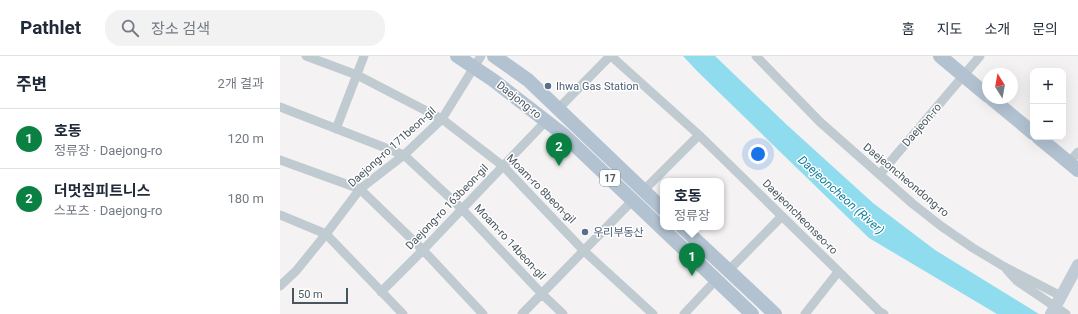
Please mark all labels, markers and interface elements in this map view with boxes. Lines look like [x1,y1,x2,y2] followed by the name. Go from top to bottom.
[105,10,385,46] search box
[20,16,81,39] text: Pathlet
[119,17,141,39] icon: search
[151,20,210,38] text: 장소 검색
[902,21,915,37] text: 홈
[937,21,962,37] text: 지도
[984,21,1010,37] text: 소개
[1032,21,1058,37] text: 문의
[982,68,1018,104] north arrow
[1030,68,1066,140] map controls
[1030,68,1066,104] button: +
[16,74,47,94] text: 주변
[218,76,264,91] text: 2개 결과
[494,79,544,121] street label: Daejong-ro
[556,80,639,93] place label: Ihwa Gas Station
[543,81,553,91] marker: Ihwa Gas Station
[900,101,944,149] street label: Daejeon-ro
[346,104,438,190] street label: Daejong-ro 171beon-gil
[1030,104,1066,140] button: −
[54,122,82,140] text: 호동
[25,131,33,146] text: 1
[227,131,264,146] text: 120 m
[546,133,572,166] pin: 2
[861,140,951,220] street label: Daejeoncheondong-ro
[54,143,163,158] text: 정류장 · Daejong-ro
[748,144,768,164] your location
[504,152,578,226] street label: Moam-ro 8beon-gil
[795,153,887,237] water label: Daejeoncheon (River)
[403,162,491,252] street label: Daejong-ro 163beon-gil
[600,170,620,186] road number: 17
[760,177,840,257] street label: Daejeoncheonseo-ro
[660,178,724,230] popup
[54,182,151,200] text: 더멋짐피트니스
[674,187,702,205] text: 호동
[25,191,33,206] text: 2
[227,191,264,206] text: 180 m
[472,202,548,282] street label: Moam-ro 14beon-gil
[54,203,163,218] text: 스포츠 · Daejong-ro
[674,208,710,223] text: 정류장
[593,226,644,239] place label: 우리부동산
[580,227,590,237] marker: 우리부동산
[679,243,705,276] pin: 1
[292,286,348,305] scale bar
[298,288,323,301] text: 50 m

